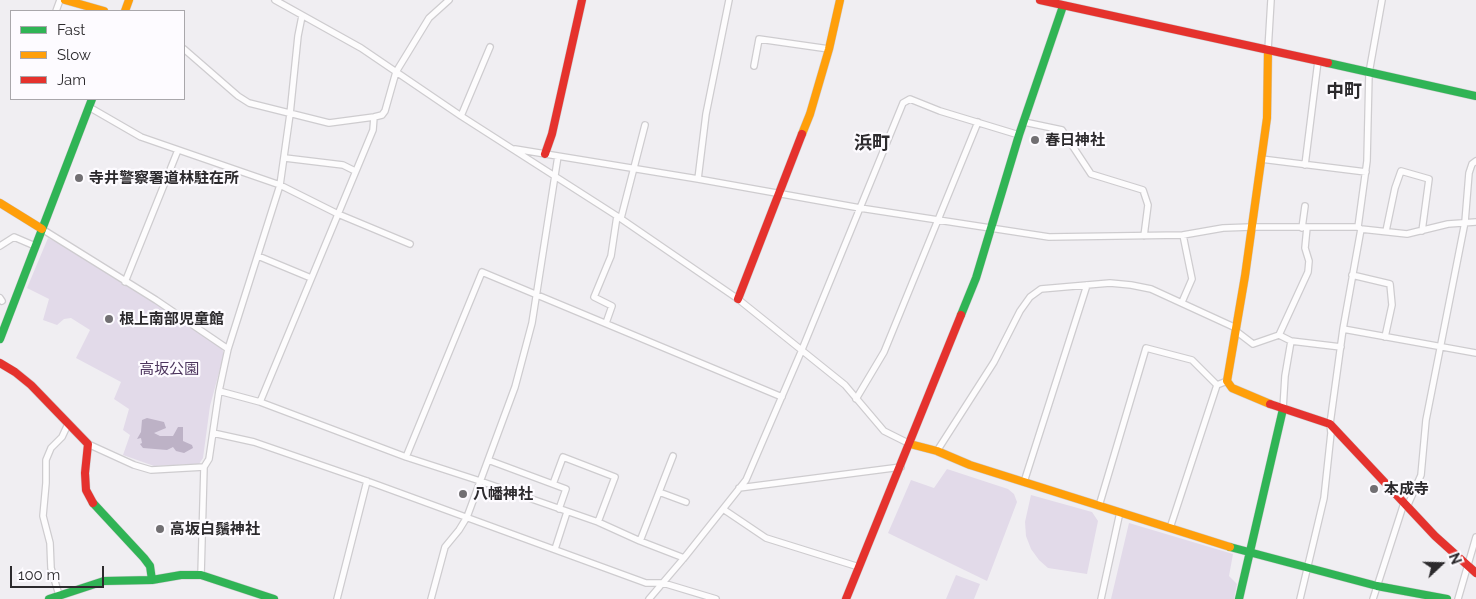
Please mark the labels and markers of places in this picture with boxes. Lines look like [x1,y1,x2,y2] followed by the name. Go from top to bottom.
[1045,131,1105,149] place label: 春日神社
[1029,134,1041,146] marker: 春日神社
[89,169,239,187] place label: 寺井警察署道林駐在所
[73,172,85,184] marker: 寺井警察署道林駐在所
[119,310,224,328] place label: 根上南部児童館
[103,313,115,325] marker: 根上南部児童館
[1384,480,1429,498] place label: 本成寺
[1368,483,1380,495] marker: 本成寺
[473,485,533,503] place label: 八幡神社
[457,488,469,500] marker: 八幡神社
[170,520,260,538] place label: 高坂白鬚神社
[154,523,166,535] marker: 高坂白鬚神社

